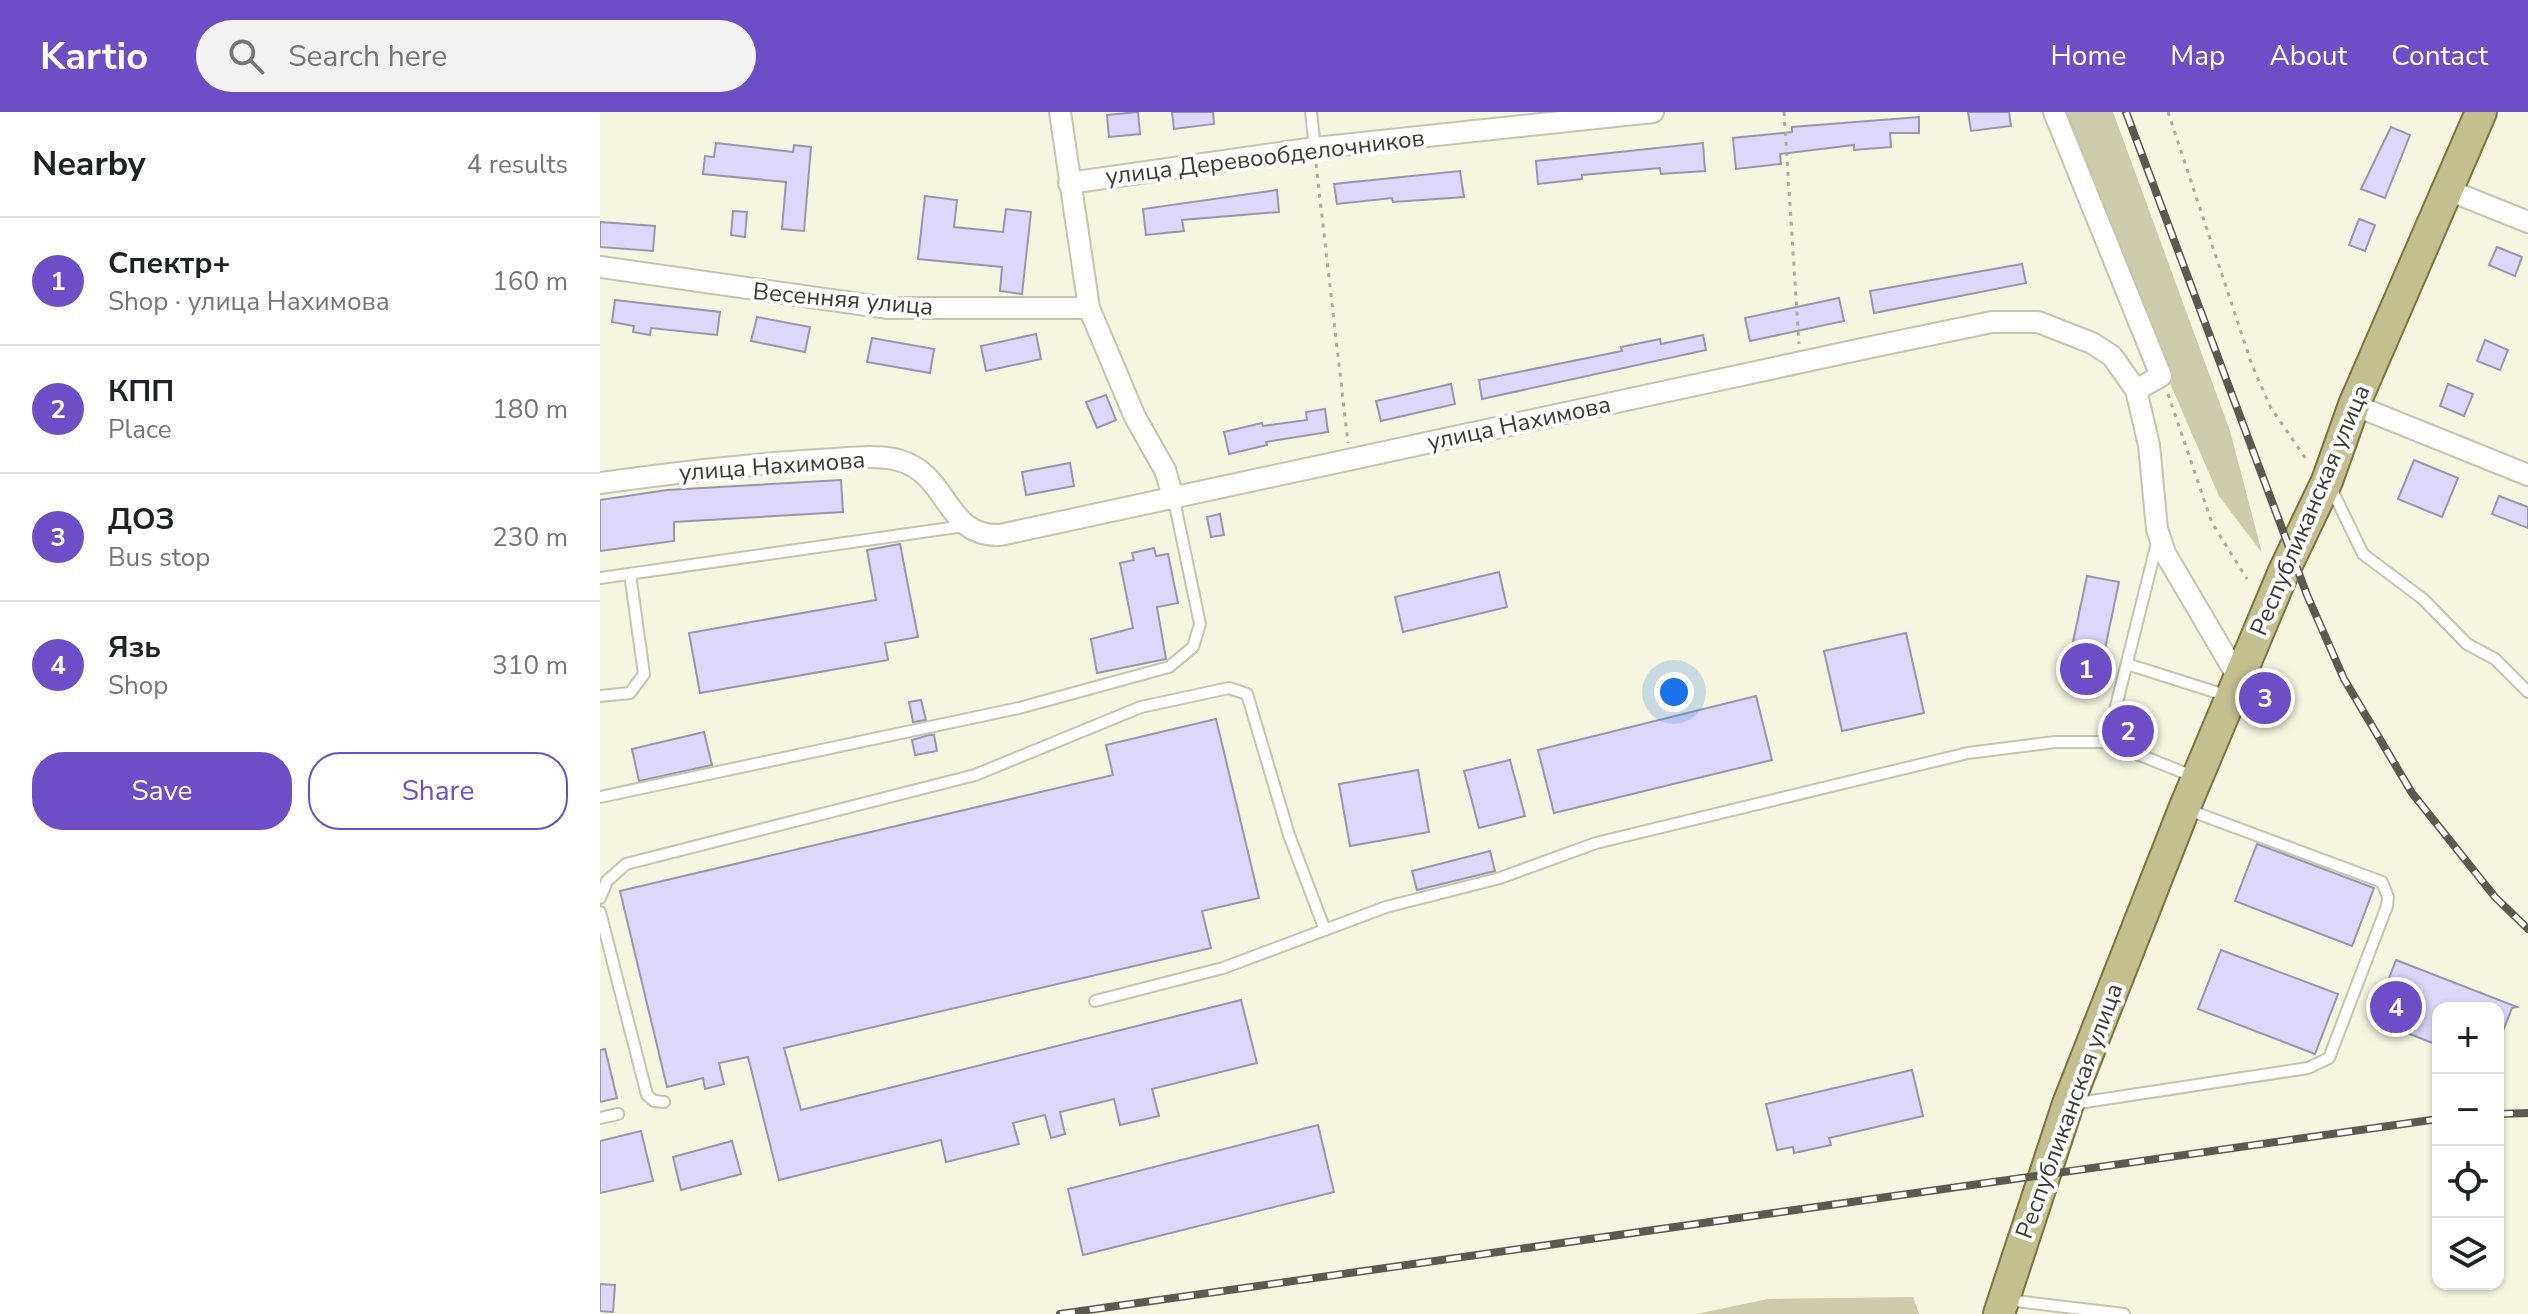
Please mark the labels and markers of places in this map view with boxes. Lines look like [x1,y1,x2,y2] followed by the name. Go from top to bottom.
[2060,639,2112,699] pin: 1
[2239,668,2291,728] pin: 3
[2102,701,2154,761] pin: 2
[2370,977,2422,1037] pin: 4

